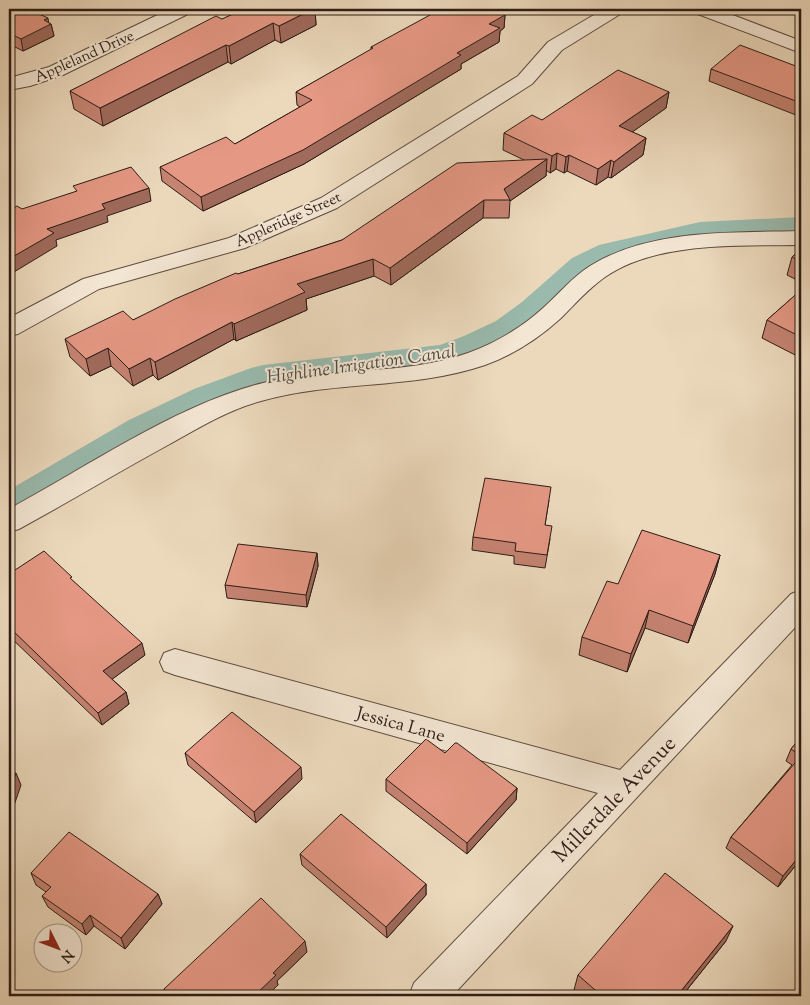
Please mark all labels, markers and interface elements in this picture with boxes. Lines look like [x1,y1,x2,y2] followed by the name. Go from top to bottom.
[31,26,138,89] street label: Appleland Drive
[232,188,345,253] street label: Appleridge Street
[265,339,458,392] water label: Highline Irrigation Canal
[352,701,448,750] street label: Jessica Lane
[547,730,684,871] street label: Millerdale Avenue
[32,922,82,972] north arrow
[55,945,77,966] text: N

